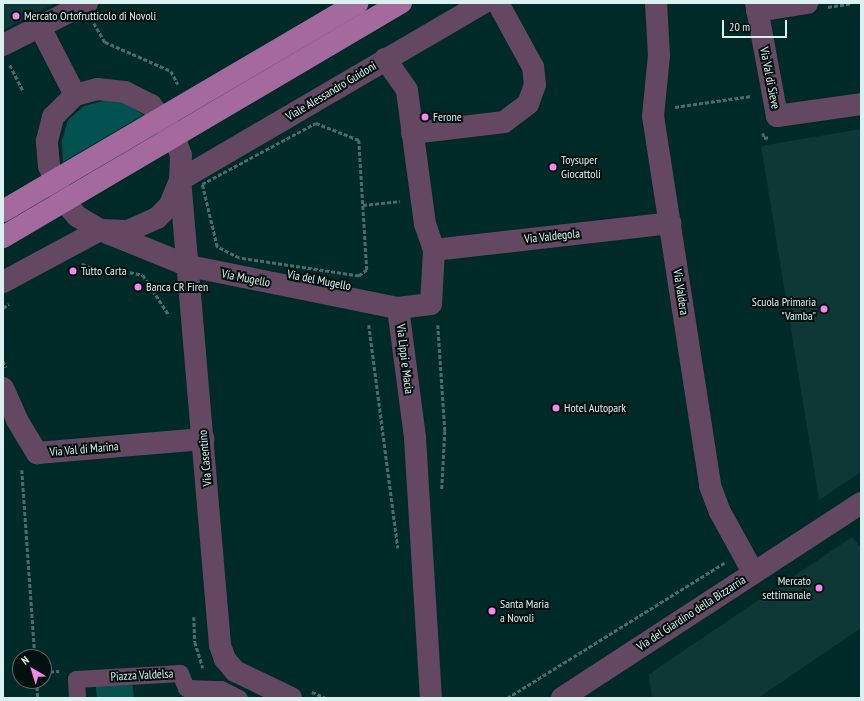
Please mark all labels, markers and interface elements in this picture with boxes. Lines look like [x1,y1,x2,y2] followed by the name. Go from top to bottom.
[24,9,156,23] place label: Mercato Ortofrutticolo di Novoli
[11,11,21,21] marker: Mercato Ortofrutticolo di Novoli
[724,12,789,38] scale bar
[729,19,750,34] text: 20 m
[757,46,783,110] street label: Via Val di Sieve
[283,58,379,124] street label: Viale Alessandro Guidoni
[433,110,462,124] place label: Ferone
[420,112,430,122] marker: Ferone
[561,153,601,181] place label: Toysuper Giocattoli
[548,162,558,172] marker: Toysuper Giocattoli
[523,226,581,246] street label: Via Valdegola
[81,264,127,278] place label: Tutto Carta
[68,266,78,276] marker: Tutto Carta
[220,266,272,290] street label: Via Mugello
[286,267,352,293] street label: Via del Mugello
[670,268,692,316] street label: Via Valdera
[146,280,208,294] place label: Banca CR Firen
[133,282,143,292] marker: Banca CR Firen
[752,295,816,323] place label: Scuola Primaria "Vamba"
[819,304,829,314] marker: Scuola Primaria "Vamba"
[394,323,416,395] street label: Via Lippi e Macia
[564,401,626,415] place label: Hotel Autopark
[551,403,561,413] marker: Hotel Autopark
[195,429,215,487] street label: Via Casentino
[49,439,119,459] street label: Via Val di Marina
[634,572,748,654] street label: Via del Giardino della Bizzarria
[762,574,811,602] place label: Mercato settimanale
[814,583,824,593] marker: Mercato settimanale
[500,597,549,625] place label: Santa Maria a Novoli
[487,606,497,616] marker: Santa Maria a Novoli
[12,649,52,689] north arrow
[19,653,32,668] text: N
[110,666,174,684] street label: Piazza Valdelsa

